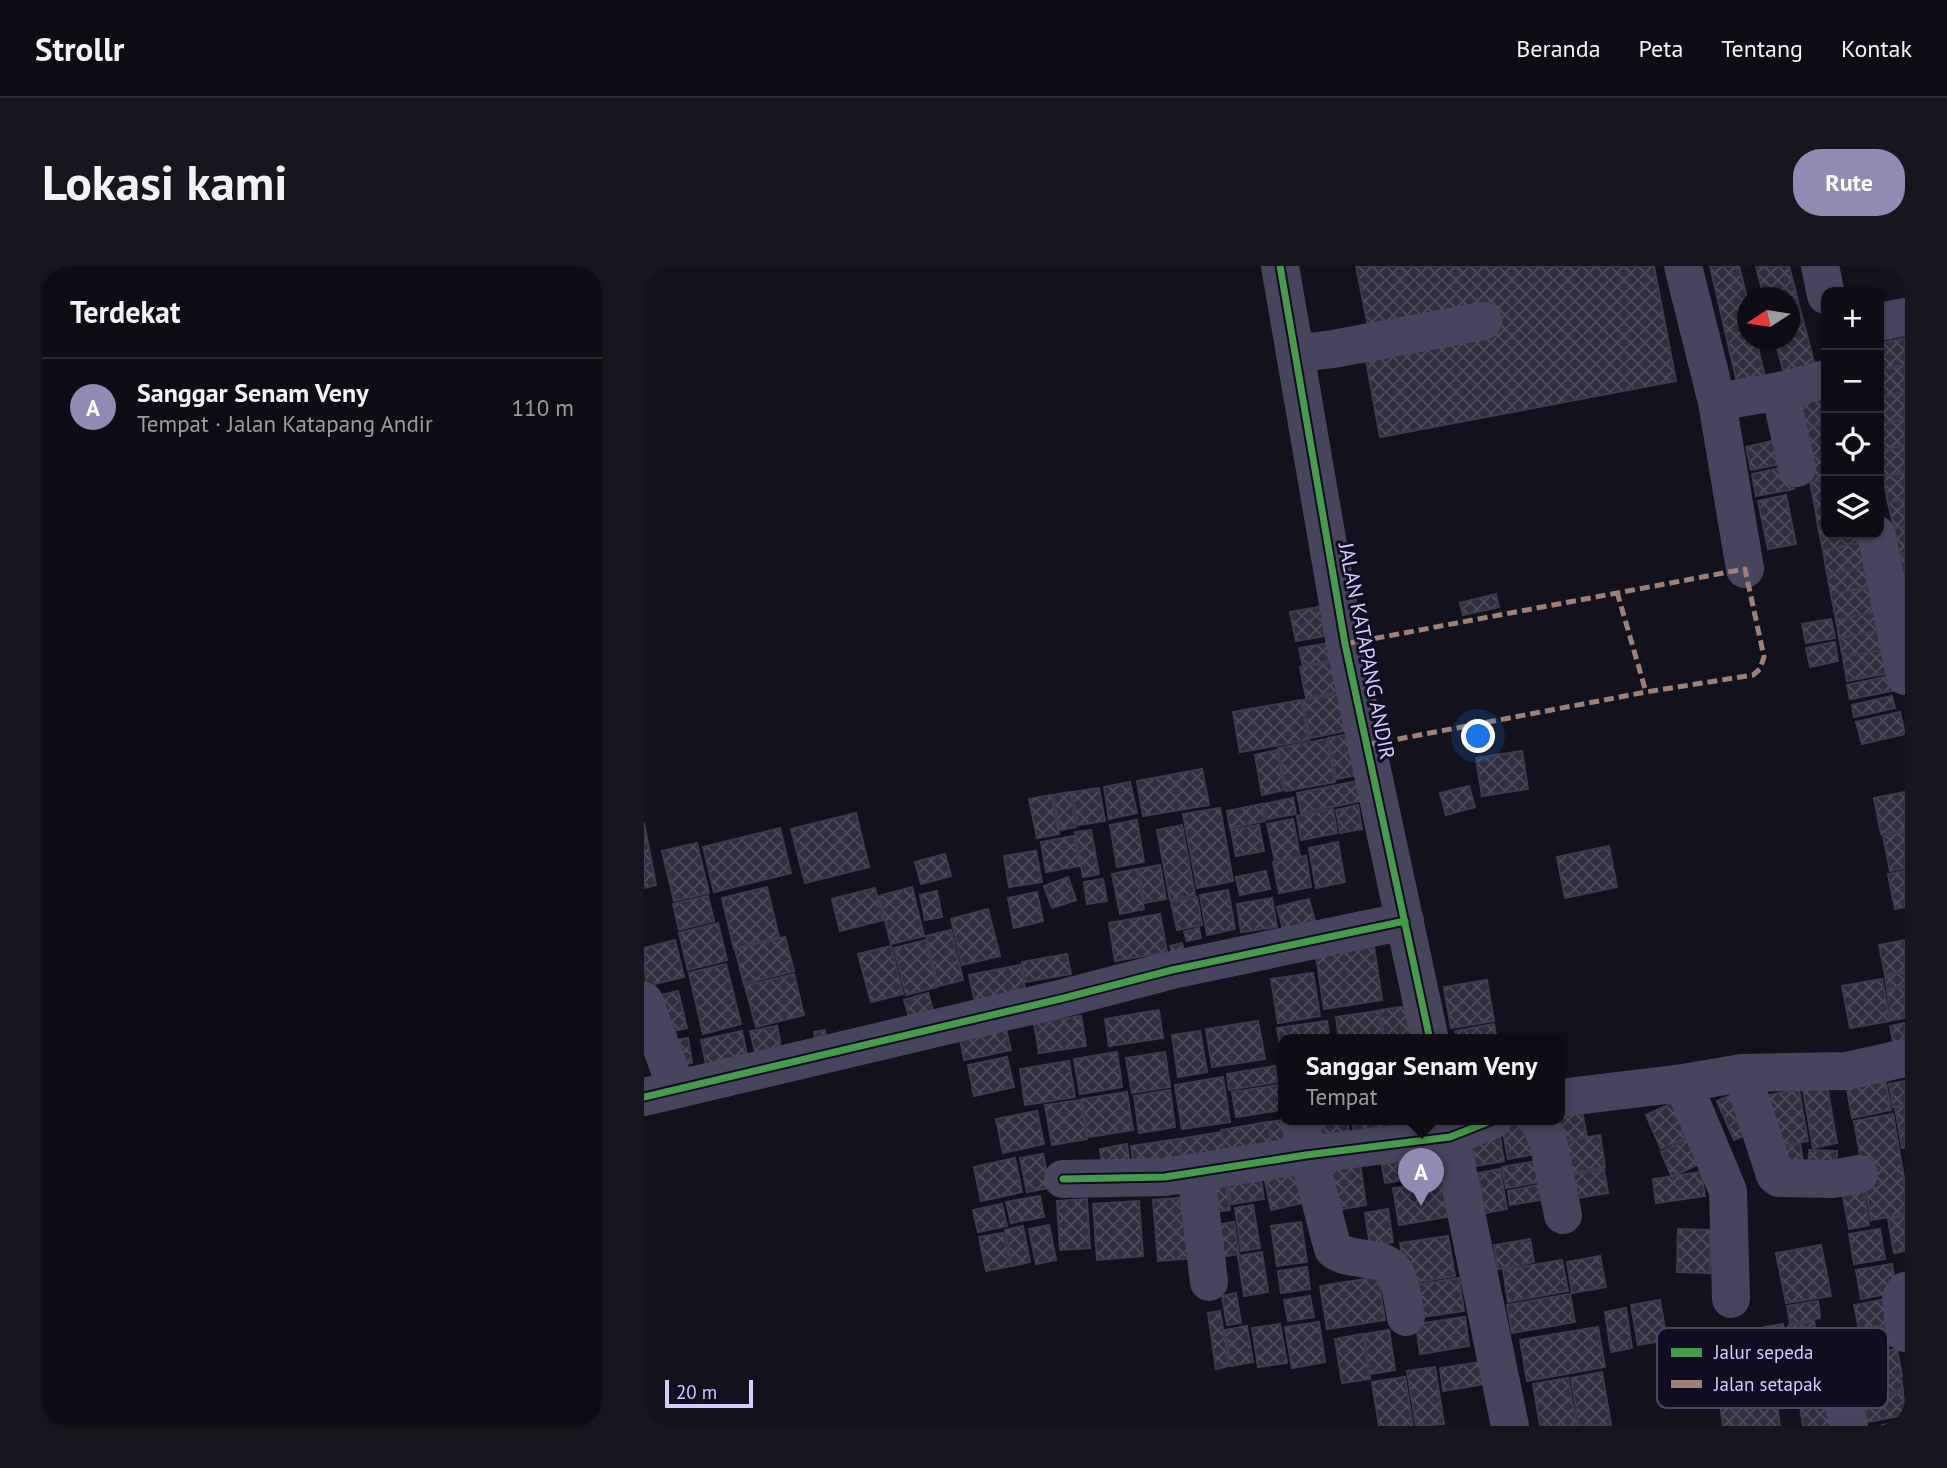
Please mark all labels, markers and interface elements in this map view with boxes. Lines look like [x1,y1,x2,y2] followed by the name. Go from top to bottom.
[35,27,124,70] text: Strollr
[1516,33,1601,64] text: Beranda
[1639,33,1683,64] text: Peta
[1721,33,1803,64] text: Tentang
[1841,33,1912,64] text: Kontak
[1793,149,1905,216] button: Rute
[42,150,287,214] text: Lokasi kami
[1737,287,1800,350] north arrow
[1821,287,1884,539] map controls
[1821,287,1884,350] button: +
[70,292,180,331] text: Terdekat
[1821,350,1884,413] button: −
[137,376,369,409] text: Sanggar Senam Veny
[86,393,100,422] text: A
[512,393,574,422] text: 110 m
[137,409,433,438] text: Tempat · Jalan Katapang Andir
[1821,413,1884,476] button: locate
[1821,476,1884,539] button: layers
[1333,539,1401,762] street label: JALAN KATAPANG ANDIR
[1461,719,1495,753] your location
[1278,1034,1565,1125] popup
[1306,1049,1537,1082] text: Sanggar Senam Veny
[1306,1082,1378,1111] text: Tempat
[1398,1148,1444,1206] pin: A
[1657,1328,1888,1408] legend
[1713,1340,1814,1364] text: Jalur sepeda
[1713,1372,1822,1396] text: Jalan setapak
[665,1377,752,1409] scale bar
[676,1380,717,1404] text: 20 m

